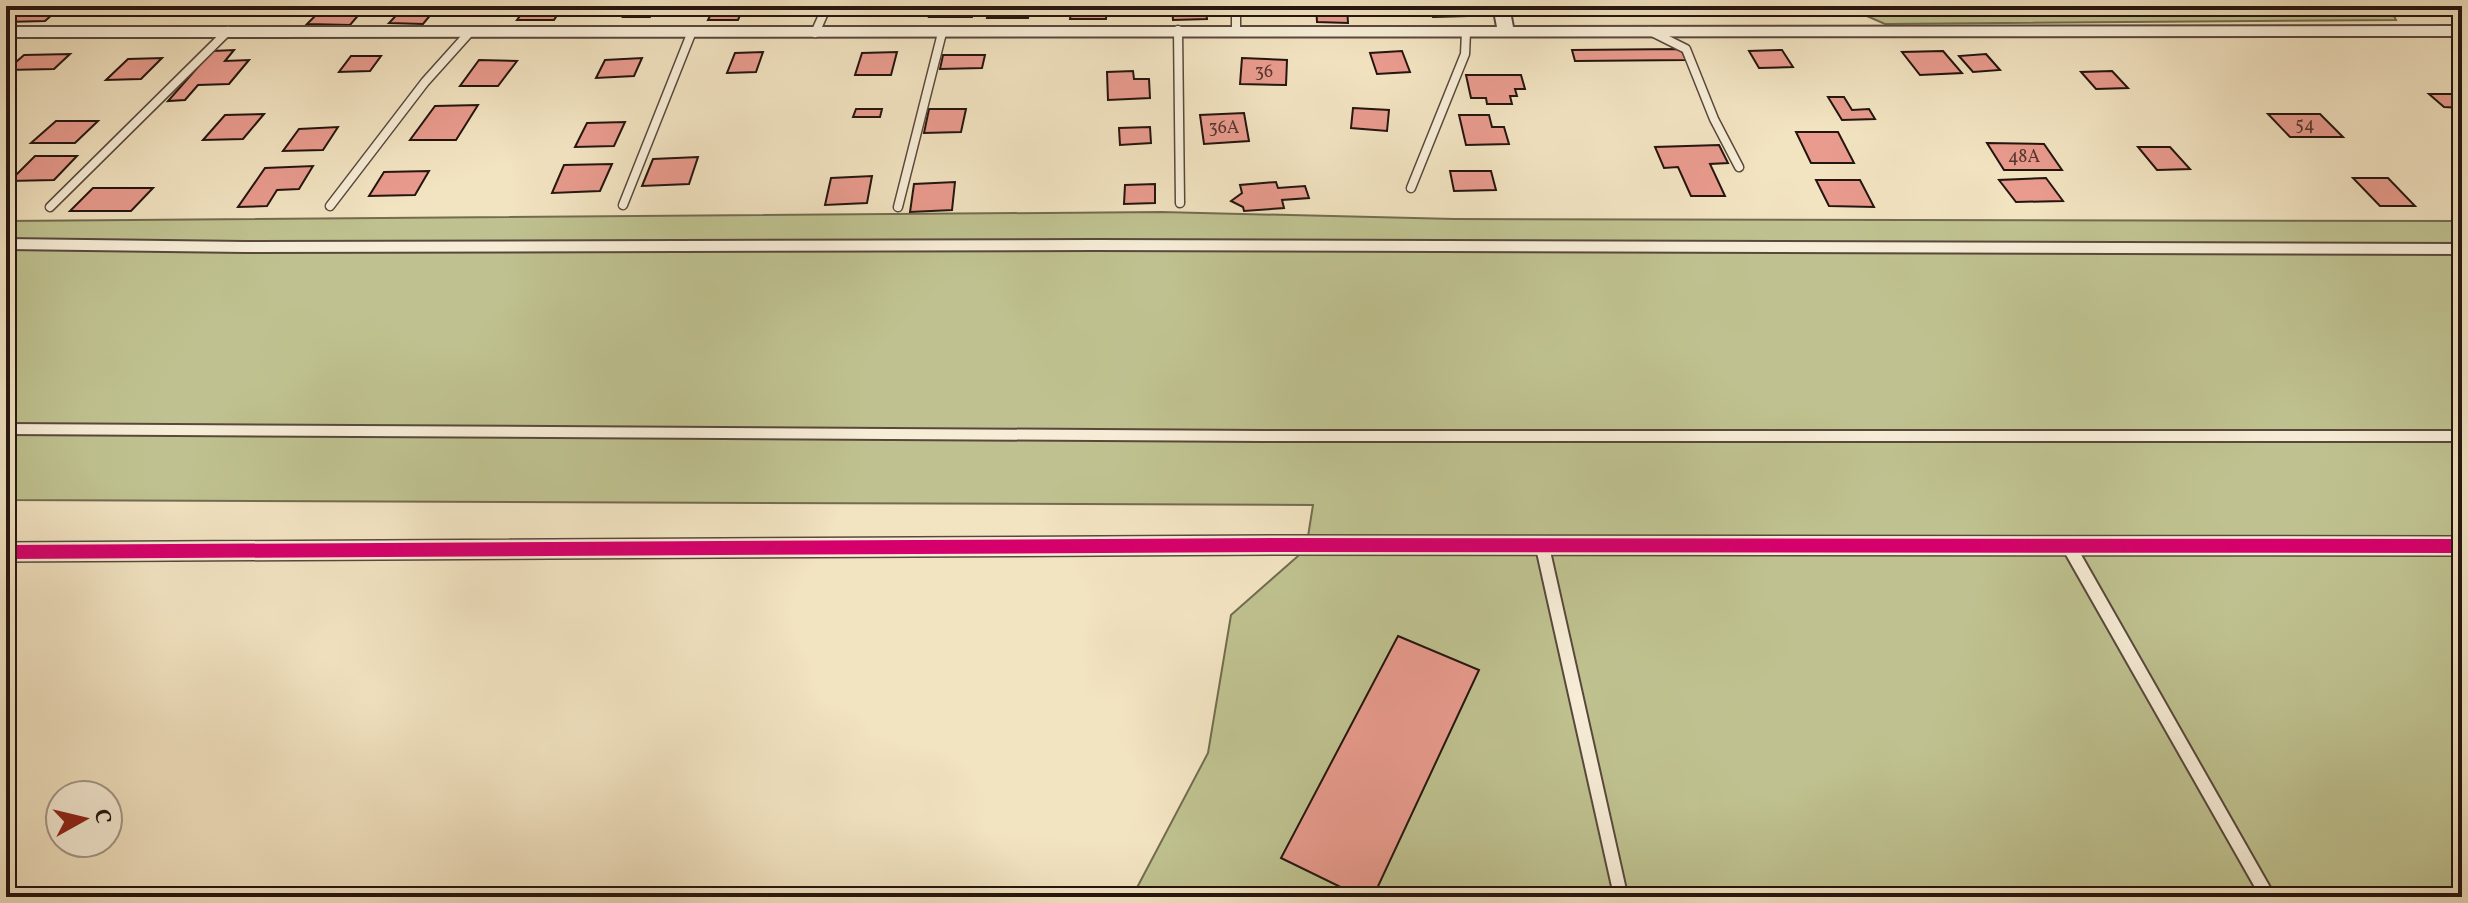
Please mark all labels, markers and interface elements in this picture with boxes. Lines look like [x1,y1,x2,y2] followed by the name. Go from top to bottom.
[1255,60,1273,85] house number: 36
[2295,113,2315,138] house number: 54
[1208,116,1240,141] house number: 36А
[2008,145,2040,170] house number: 48А
[44,779,124,859] north arrow
[85,807,118,826] text: С

